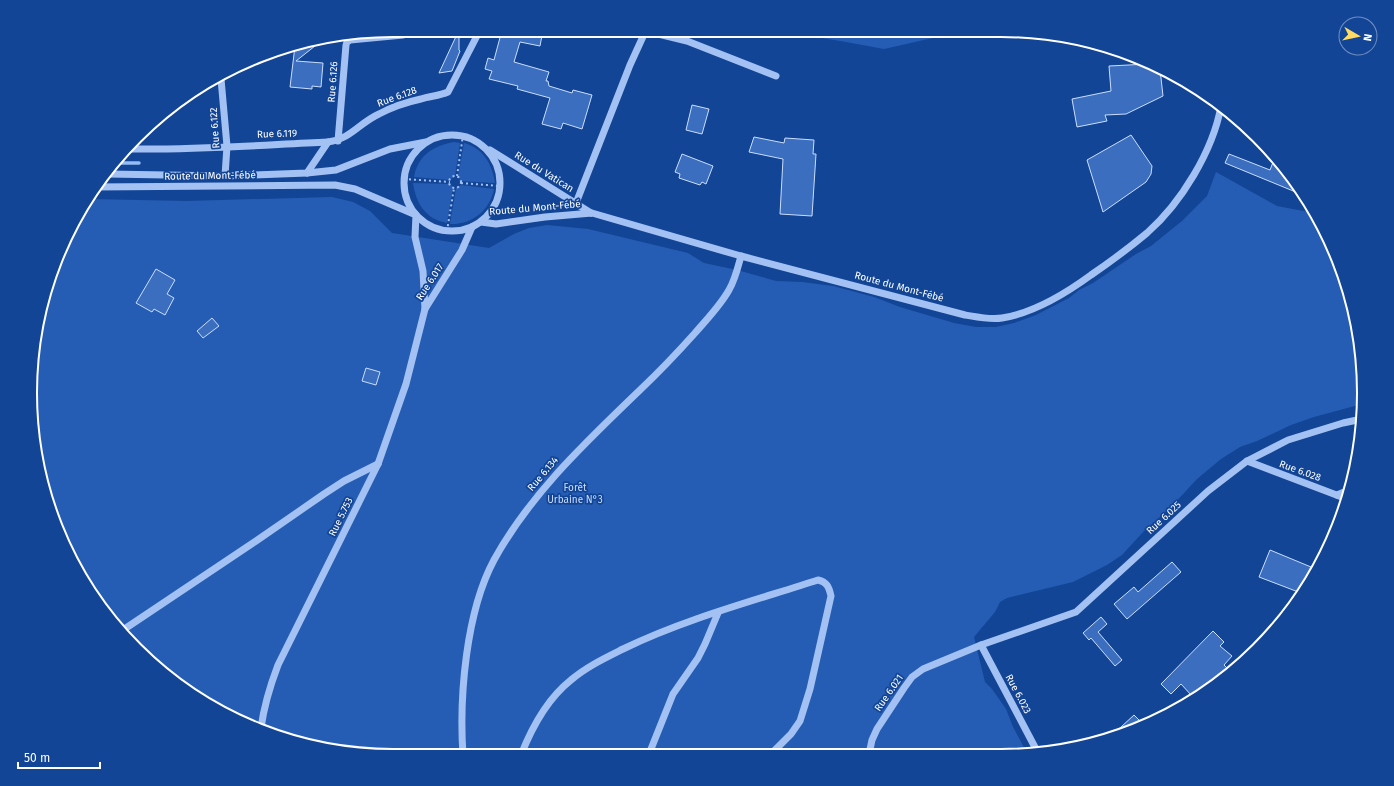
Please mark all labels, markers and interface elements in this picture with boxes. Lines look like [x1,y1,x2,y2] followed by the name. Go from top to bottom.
[1338,16,1378,56] north arrow
[1360,33,1374,42] text: N
[326,61,340,103] street label: Rue 6.126
[375,84,419,110] street label: Rue 6.128
[208,107,222,149] street label: Rue 6.122
[257,127,297,141] street label: Rue 6.119
[512,149,576,195] street label: Rue du Vatican
[164,169,256,183] street label: Route du Mont-Fébé
[489,198,581,218] street label: Route du Mont-Fébé
[414,261,447,303] street label: Rue 6.017
[853,269,945,305] street label: Route du Mont-Fébé
[525,454,561,494] street label: Rue 6.134
[1278,458,1323,484] street label: Rue 6.028
[547,482,603,506] park label: Forêt Urbaine N°3
[326,496,356,538] street label: Rue 5.753
[1144,499,1184,537] street label: Rue 6.025
[872,672,906,714] street label: Rue 6.021
[1003,672,1033,716] street label: Rue 6.023
[18,744,100,770] scale bar
[24,751,50,765] text: 50 m

